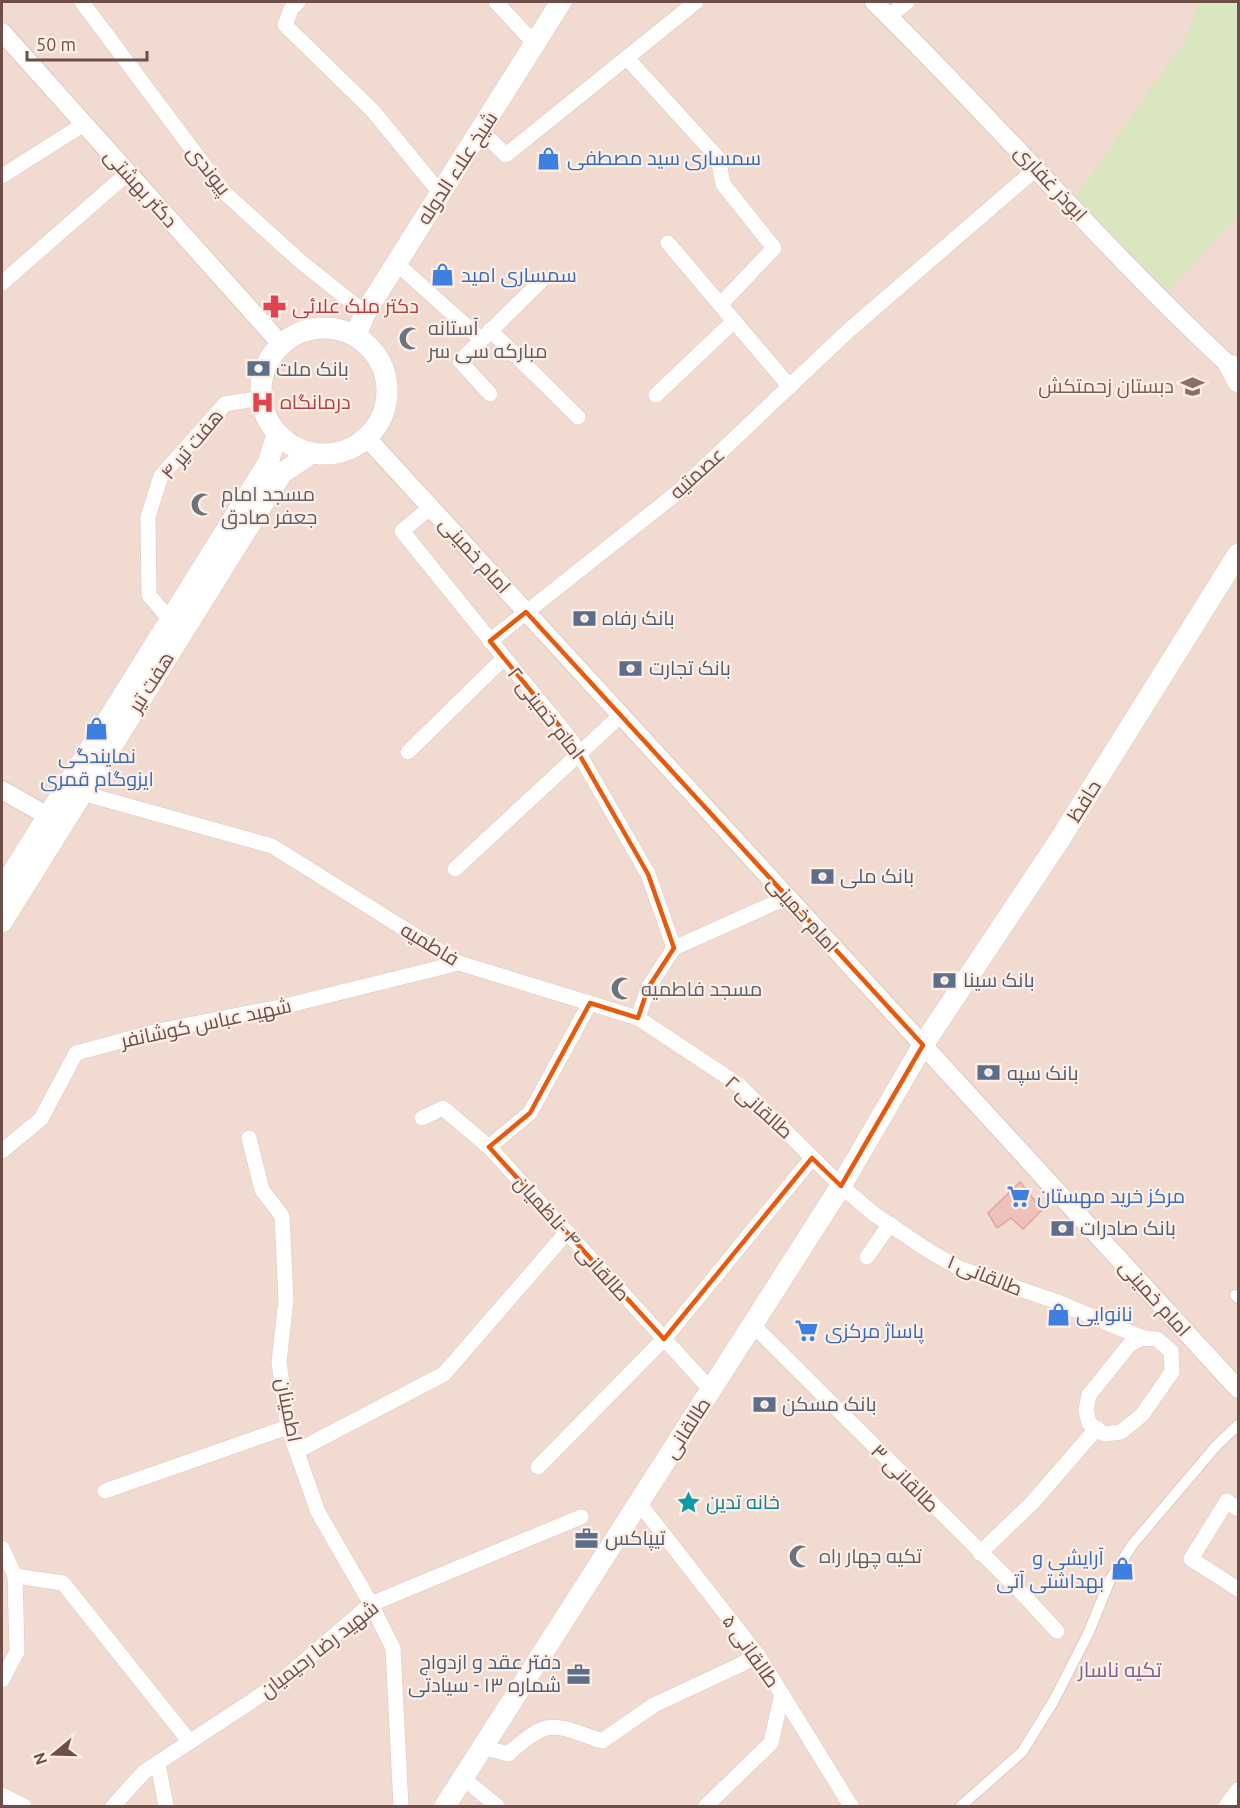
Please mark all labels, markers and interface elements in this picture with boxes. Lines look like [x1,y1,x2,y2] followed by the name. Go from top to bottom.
[27,24,147,62] scale bar
[36,34,76,54] text: 50 m
[412,107,504,230] street label: شیخ علاء الدوله
[181,140,236,201] street label: پیوندی
[1009,140,1092,227] street label: ابوذر غفاری
[99,144,183,233] street label: دکتر بهشتی
[536,145,562,171] shop icon: سمساری سید مصطفی
[567,146,761,171] place label: سمساری سید مصطفی
[430,262,456,288] shop icon: سمساری امید
[461,263,577,288] place label: سمساری امید
[261,293,287,319] pharmacy icon: دکتر ملک علائی
[292,294,419,319] place label: دکتر ملک علائی
[427,316,548,364] place label: آستانه مبارکه سی سر
[397,326,423,352] mosque icon: آستانه مبارکه سی سر
[245,356,271,382] bank icon: بانک ملت
[276,357,349,380] place label: بانک ملت
[1179,373,1205,399] school or university icon: دبستان زحمتکش
[1038,374,1174,399] place label: دبستان زحمتکش
[249,389,275,415] hospital icon: درمانگاه
[280,390,351,414] place label: درمانگاه
[156,404,228,484] street label: هفت تیر ۴
[665,442,729,503] street label: عصمتیه
[221,482,317,530] place label: مسجد امام جعفر صادق
[190,492,216,518] mosque icon: مسجد امام جعفر صادق
[433,512,516,600] street label: امام خمینی
[571,605,597,631] bank icon: بانک رفاه
[602,606,674,630] place label: بانک رفاه
[123,647,179,718] street label: هفت تیر
[618,655,644,681] bank icon: بانک تجارت
[649,656,731,680] place label: بانک تجارت
[501,662,589,765] street label: امام خمینی ۲
[84,716,110,742] shop icon: نمایندگی ایزوگام قمری
[40,744,154,793] place label: نمایندگی ایزوگام قمری
[1062,776,1105,826] street label: حافظ
[809,863,835,889] bank icon: بانک ملی
[840,864,914,889] place label: بانک ملی
[761,871,844,959] street label: امام خمینی
[397,917,464,970] street label: فاطمیه
[932,967,958,993] bank icon: بانک سینا
[963,968,1035,991] place label: بانک سینا
[610,976,636,1002] mosque icon: مسجد فاطمیه
[641,977,762,1000] place label: مسجد فاطمیه
[117,993,294,1054] street label: شهید عباس کوشانفر
[976,1060,1002,1086] bank icon: بانک سپه
[1007,1061,1078,1086] place label: بانک سپه
[719,1070,798,1144] street label: طالقانی ۲
[509,1170,635,1306] street label: طالقانی ۴ -ناظمیان
[1006,1183,1032,1209] supermarket icon: مرکز خرید مهستان
[1037,1184,1185,1209] place label: مرکز خرید مهستان
[1049,1215,1075,1241] bank icon: بانک صادرات
[1080,1216,1176,1240] place label: بانک صادرات
[944,1249,1026,1302] street label: طالقانی ۱
[1113,1255,1196,1343] street label: امام خمینی
[1045,1301,1071,1327] shop icon: نانوایی
[1076,1302,1133,1327] place label: نانوایی
[794,1318,820,1344] supermarket icon: پاساژ مرکزی
[825,1319,924,1344] place label: پاساژ مرکزی
[270,1376,307,1444] street label: اطمینان
[751,1391,777,1417] bank icon: بانک مسکن
[782,1392,877,1417] place label: بانک مسکن
[658,1393,716,1464] street label: طالقانی
[865,1439,944,1518] street label: طالقانی ۳
[675,1489,701,1515] place icon: خانه تدین
[706,1490,780,1515] place label: خانه تدین
[574,1525,600,1551] office icon: تیپاکس
[605,1526,666,1551] place label: تیپاکس
[788,1543,814,1569] mosque icon: تکیه چهار راه
[819,1544,923,1569] place label: تکیه چهار راه
[996,1546,1105,1594] place label: آرایشی و بهداشتی آتی
[1109,1556,1135,1582] shop icon: آرایشی و بهداشتی آتی
[255,1595,384,1704] street label: شهید رضا رحیمیان
[716,1610,785,1693] street label: طالقانی ۵
[408,1650,561,1698] place label: دفتر عقد و ازدواج شماره ۱۳ - سیادتی
[1077,1657,1162,1682] district label: تکیه ناسار
[566,1661,592,1687] office icon: دفتر عقد و ازدواج شماره ۱۳ - سیادتی
[24,1724,84,1784] north arrow
[29,1750,50,1767] text: N

